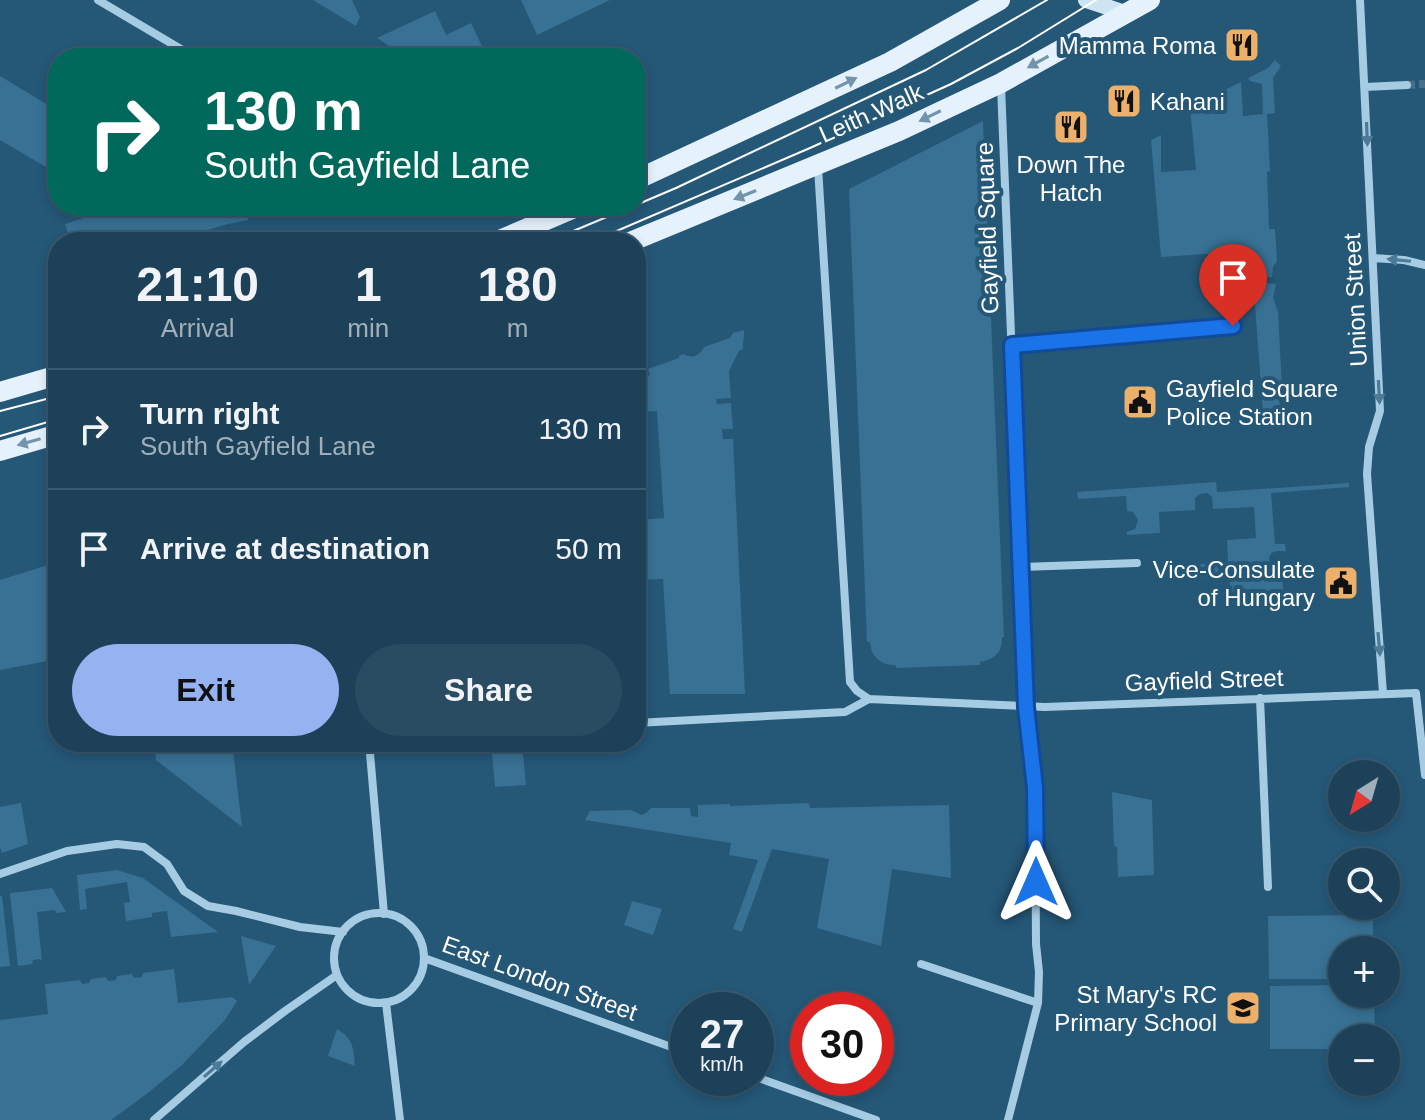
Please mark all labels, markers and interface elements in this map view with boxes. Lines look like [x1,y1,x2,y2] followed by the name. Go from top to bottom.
[1223,26,1261,64] restaurant icon: Mamma Roma
[1059,32,1217,59] place label: Mamma Roma
[1027,55,1050,68] one-way arrow
[835,76,858,90] one-way arrow
[815,78,928,148] street label: Leith Walk
[204,79,363,142] text: 130 m
[72,80,176,184] icon: right
[1105,82,1143,120] restaurant icon: Kahani
[1150,88,1225,115] place label: Kahani
[1052,108,1090,146] restaurant icon: Down The Hatch
[918,109,942,123] one-way arrow
[1361,122,1374,147] one-way arrow
[971,142,1003,314] street label: Gayfield Square
[204,145,530,186] text: South Gayfield Lane
[1017,151,1125,206] place label: Down The Hatch
[733,189,757,202] one-way arrow
[1338,232,1372,367] street label: Union Street
[1199,244,1267,326] pin
[1386,254,1411,267] one-way arrow
[1211,256,1255,300] icon: arrive
[136,258,259,311] text: 21:10
[355,258,382,311] text: 1
[478,258,558,311] text: 180
[161,313,235,343] text: Arrival
[347,313,389,343] text: min
[507,313,528,343] text: m
[1166,375,1338,430] place label: Gayfield Square Police Station
[1373,380,1386,405] one-way arrow
[1121,383,1159,421] public building icon: Gayfield Square Police Station
[140,397,279,430] text: Turn right
[72,407,116,451] icon: right
[539,412,622,445] text: 130 m
[140,431,376,461] text: South Gayfield Lane
[17,436,41,449] one-way arrow
[72,527,116,571] icon: arrive
[140,532,430,565] text: Arrive at destination
[555,532,622,565] text: 50 m
[1153,556,1315,611] place label: Vice-Consulate of Hungary
[1322,564,1360,602] public building icon: Vice-Consulate of Hungary
[1373,632,1386,657] one-way arrow
[72,644,339,736] button: Exit
[355,644,622,736] button: Share
[1124,664,1284,696] street label: Gayfield Street
[1328,760,1400,832] north arrow
[1328,760,1400,1096] map controls
[994,840,1078,924] position arrow
[1328,848,1400,920] button: search
[439,930,641,1026] street label: East London Street
[1328,936,1400,1008] button: +
[1054,981,1217,1036] place label: St Mary's RC Primary School
[1224,989,1262,1027] school or university icon: St Mary's RC Primary School
[790,992,894,1096] speed limit sign: 30
[700,1012,744,1056] text: 27
[1328,1024,1400,1096] button: −
[700,1053,744,1075] text: km/h
[203,1061,223,1078] one-way arrow

